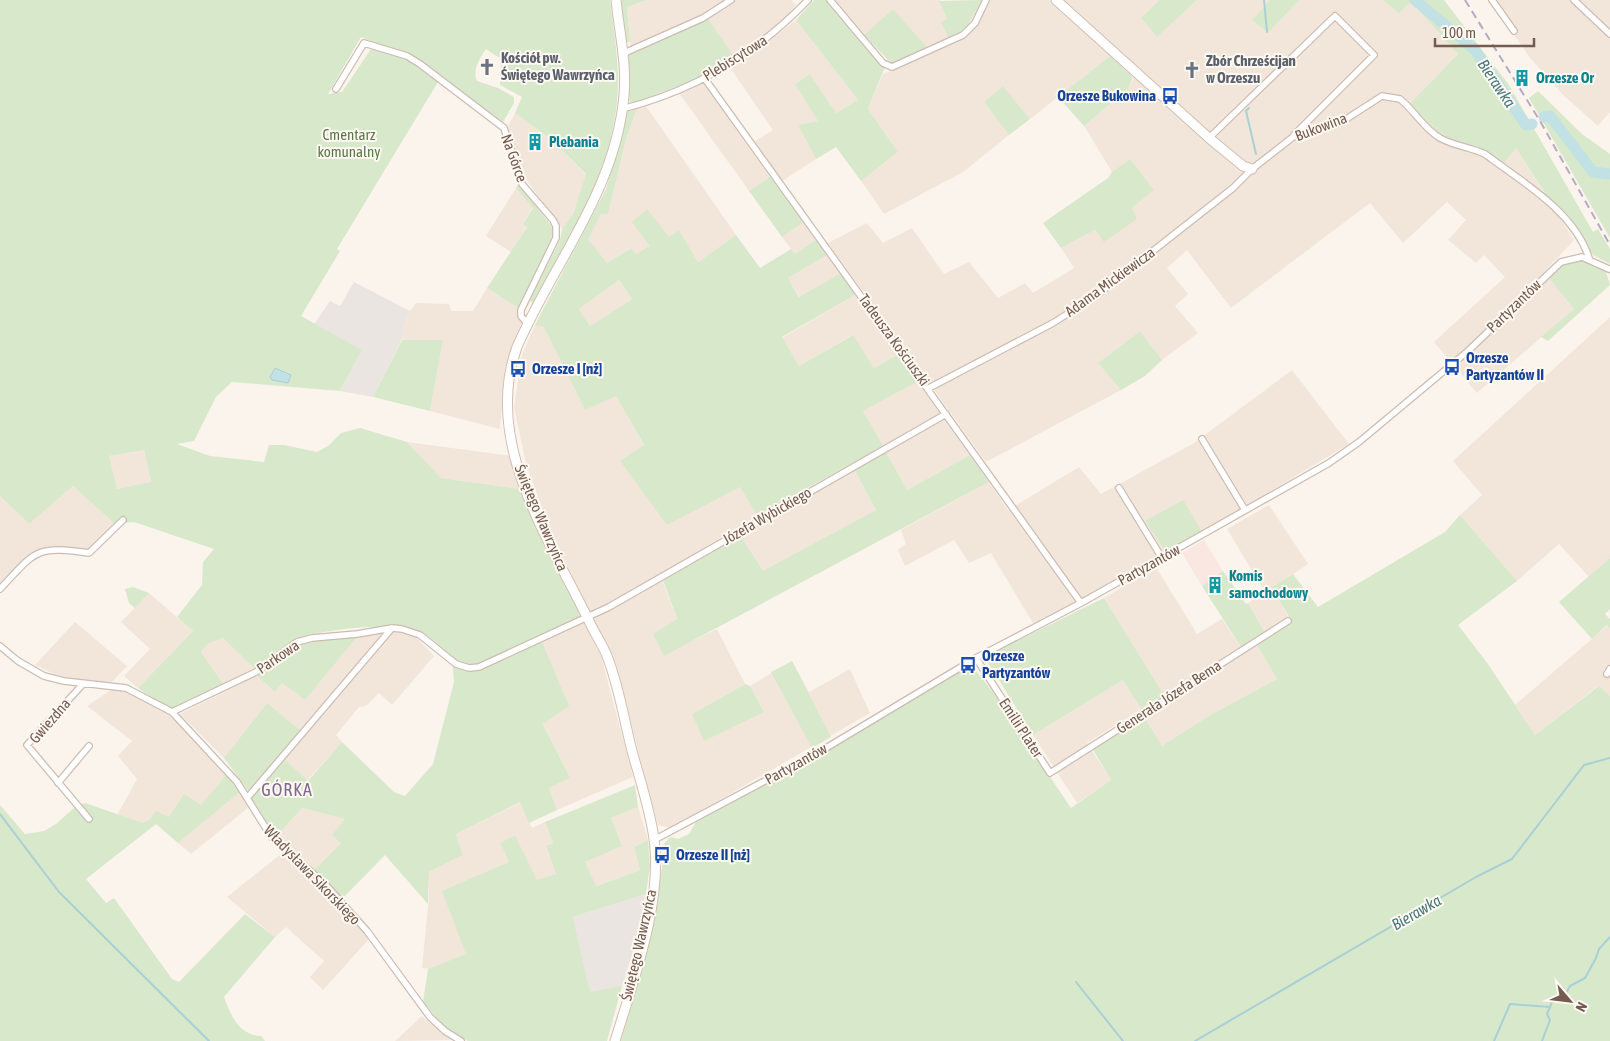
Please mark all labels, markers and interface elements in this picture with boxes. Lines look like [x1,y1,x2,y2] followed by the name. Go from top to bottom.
[1435,15,1534,47] scale bar
[1442,24,1476,41] text: 100 m
[700,31,770,84] street label: Plebiscytowa
[501,49,615,83] place label: Kościół pw. Świętego Wawrzyńca
[1206,52,1296,86] place label: Zbór Chrześcijan w Orzeszu
[1474,56,1520,111] water label: Bierawka
[477,57,497,77] church icon: Kościół pw. Świętego Wawrzyńca
[1182,60,1202,80] church icon: Zbór Chrześcijan w Orzeszu
[1512,68,1532,88] building icon: Orzesze Or
[1536,69,1594,86] place label: Orzesze Or
[1160,86,1180,106] bus stop icon: Orzesze Bukowina
[1057,87,1156,104] place label: Orzesze Bukowina
[1292,109,1349,144] street label: Bukowina
[317,126,381,160] park label: Cmentarz komunalny
[498,132,531,184] street label: Na Górce
[525,132,545,152] building icon: Plebania
[549,133,599,150] place label: Plebania
[1061,243,1158,320] street label: Adama Mickiewicza
[1483,276,1544,336] street label: Partyzantów
[855,290,933,389] street label: Tadeusza Kościuszki
[1466,349,1544,383] place label: Orzesze Partyzantów II
[1442,357,1462,377] bus stop icon: Orzesze Partyzantów II
[508,359,528,379] bus stop icon: Orzesze I [nż]
[532,360,602,377] place label: Orzesze I [nż]
[511,462,572,574] street label: Świętego Wawrzyńca
[719,483,814,548] street label: Józefa Wybickiego
[1115,541,1183,589] street label: Partyzantów
[1229,567,1309,601] place label: Komis samochodowy
[1205,575,1225,595] building icon: Komis samochodowy
[253,636,302,677] street label: Parkowa
[982,647,1051,681] place label: Orzesze Partyzantów
[958,655,978,675] bus stop icon: Orzesze Partyzantów
[1113,656,1224,737] street label: Generała Józefa Bema
[26,695,74,747] street label: Gwiezdna
[996,695,1047,761] street label: Emilii Plater
[762,740,830,788] street label: Partyzantów
[261,779,313,800] district label: GÓRKA
[261,821,364,928] street label: Władysława Sikorskiego
[652,845,672,865] bus stop icon: Orzesze II [nż]
[676,846,750,863] place label: Orzesze II [nż]
[617,888,660,1002] street label: Świętego Wawrzyńca
[1388,890,1444,933] water label: Bierawka
[1545,976,1595,1026] north arrow
[1572,1000,1590,1015] text: N

